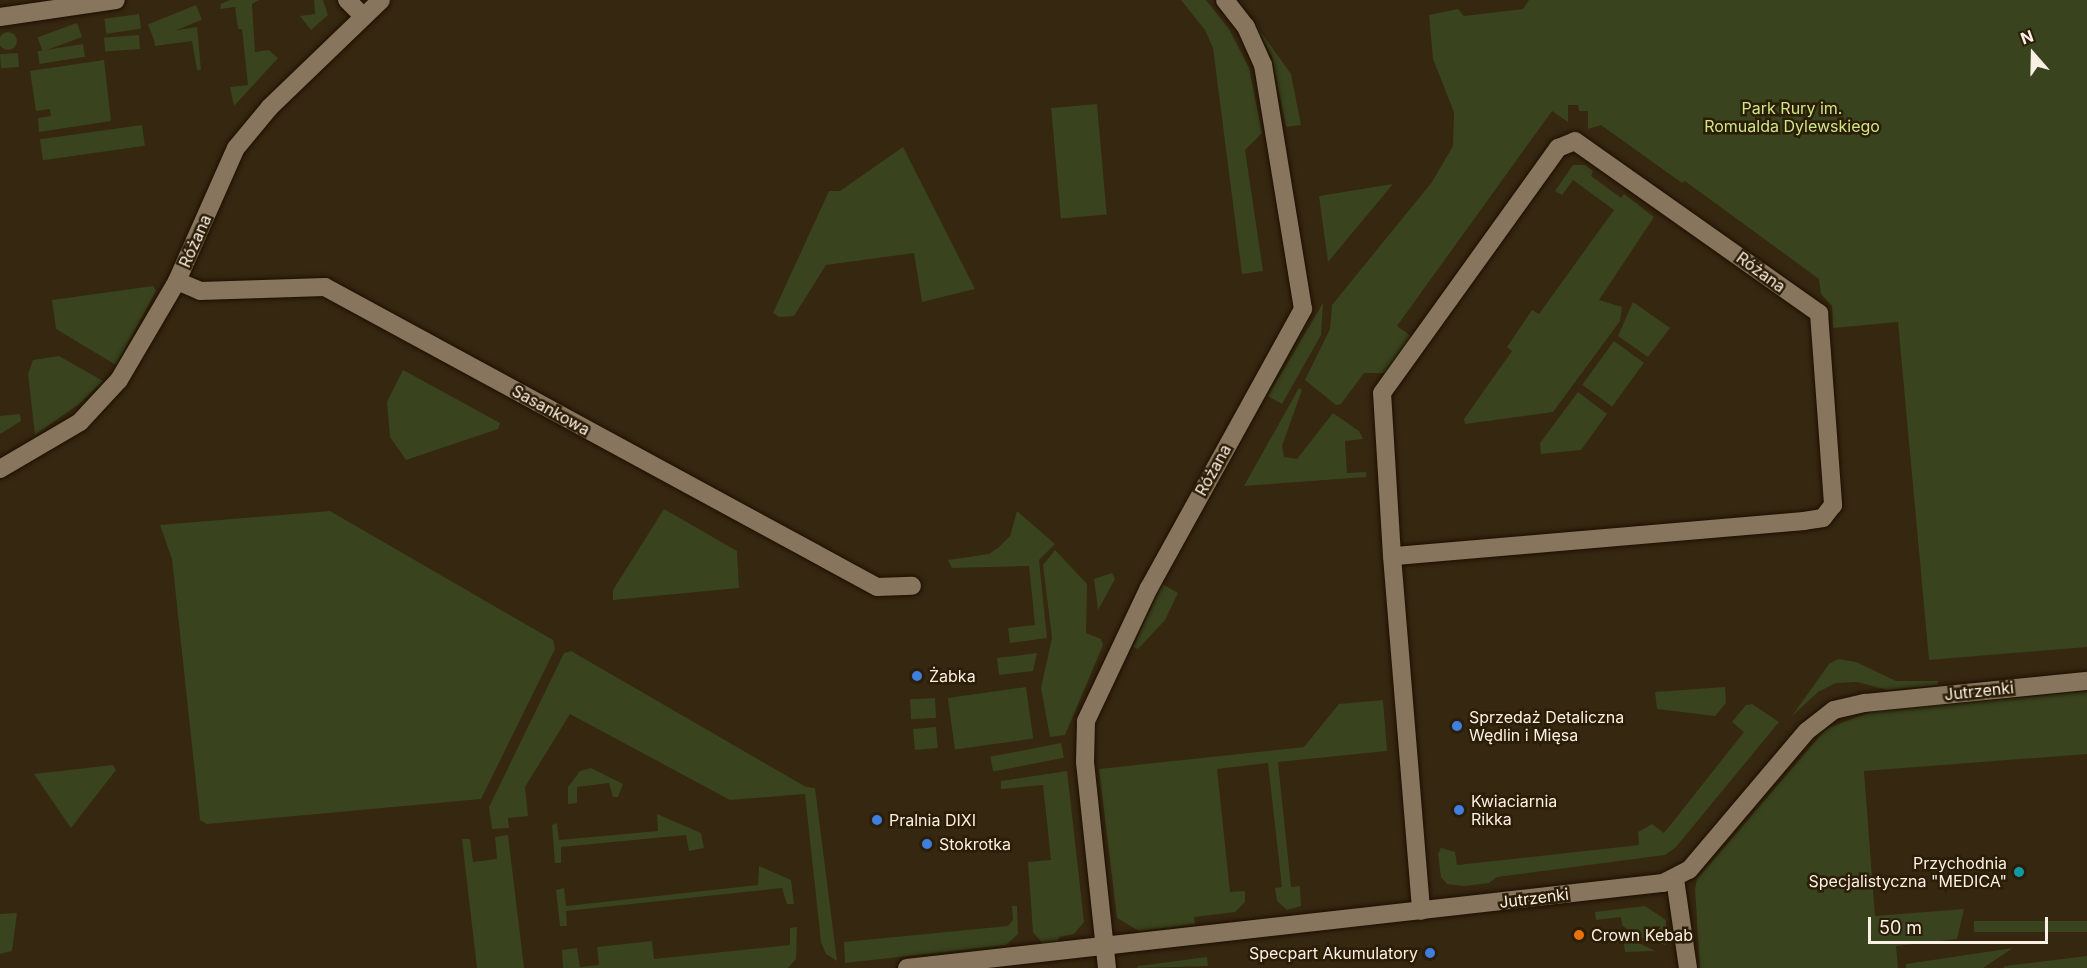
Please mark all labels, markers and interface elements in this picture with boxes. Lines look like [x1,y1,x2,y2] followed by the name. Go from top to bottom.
[2003,24,2063,84] north arrow
[2018,26,2036,49] text: N
[1704,98,1880,136] park label: Park Rury im. Romualda Dylewskiego
[175,212,215,270] street label: Różana
[1733,248,1789,296] street label: Różana
[509,381,593,439] street label: Sasankowa
[1191,441,1235,499] street label: Różana
[929,666,976,686] place label: Żabka
[910,669,924,683] marker: Żabka
[1943,678,2015,704] street label: Jutrzenki
[1469,707,1624,745] place label: Sprzedaż Detaliczna Wędlin i Mięsa
[1450,719,1464,733] marker: Sprzedaż Detaliczna Wędlin i Mięsa
[1471,791,1557,829] place label: Kwiaciarnia Rikka
[1452,803,1466,817] marker: Kwiaciarnia Rikka
[889,810,976,830] place label: Pralnia DIXI
[870,813,884,827] marker: Pralnia DIXI
[939,834,1011,854] place label: Stokrotka
[920,837,934,851] marker: Stokrotka
[1809,853,2007,891] place label: Przychodnia Specjalistyczna "MEDICA"
[2012,865,2026,879] marker: Przychodnia Specjalistyczna "MEDICA"
[1498,884,1570,912] street label: Jutrzenki
[1871,905,2051,943] scale bar
[1879,917,1922,938] text: 50 m
[1591,925,1693,945] place label: Crown Kebab
[1572,928,1586,942] marker: Crown Kebab
[1249,943,1418,963] place label: Specpart Akumulatory
[1423,946,1437,960] marker: Specpart Akumulatory

